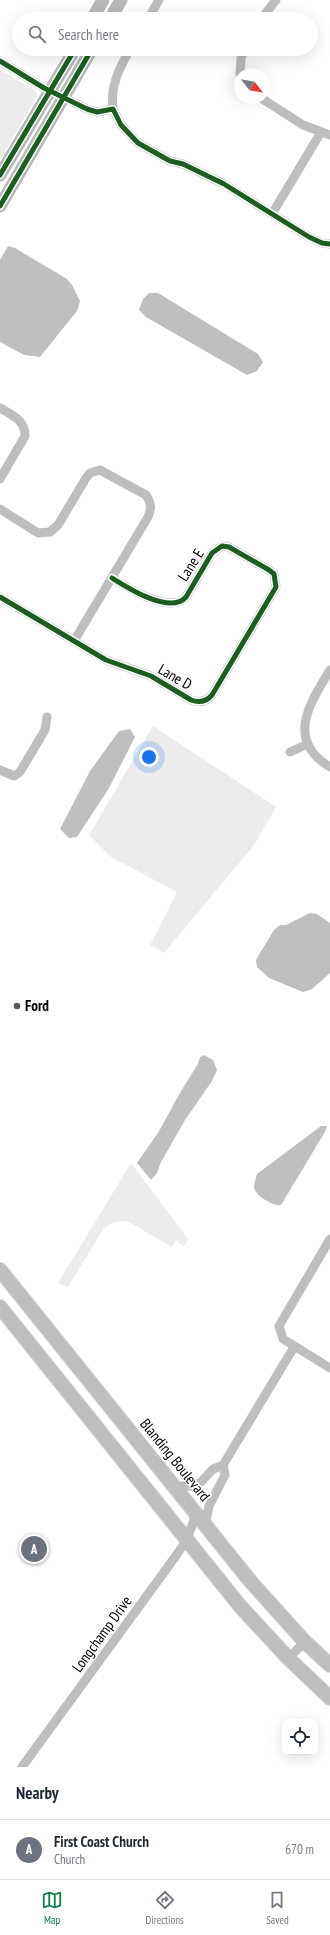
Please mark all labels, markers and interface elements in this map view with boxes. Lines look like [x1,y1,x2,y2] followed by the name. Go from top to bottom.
[12,12,318,56] search box
[26,23,48,45] icon: search
[58,25,119,44] text: Search here
[234,68,270,104] north arrow
[173,545,208,584] street label: Lane E
[155,659,196,694] street label: Lane D
[139,747,159,767] your location
[25,996,49,1015] place label: Ford
[12,1001,22,1011] marker: Ford
[136,1414,215,1505] street label: Blanding Boulevard
[21,1534,47,1564] pin: A
[68,1592,136,1676] street label: Longchamp Drive
[282,1719,318,1755] map controls
[282,1719,318,1755] button: locate
[16,1782,59,1804] text: Nearby
[54,1832,149,1851] text: First Coast Church
[26,1841,32,1858] text: A
[285,1841,314,1858] text: 670 m
[54,1851,85,1868] text: Church
[41,1889,63,1927] tab: Map
[146,1889,184,1927] tab: Directions
[266,1889,289,1927] tab: Saved

